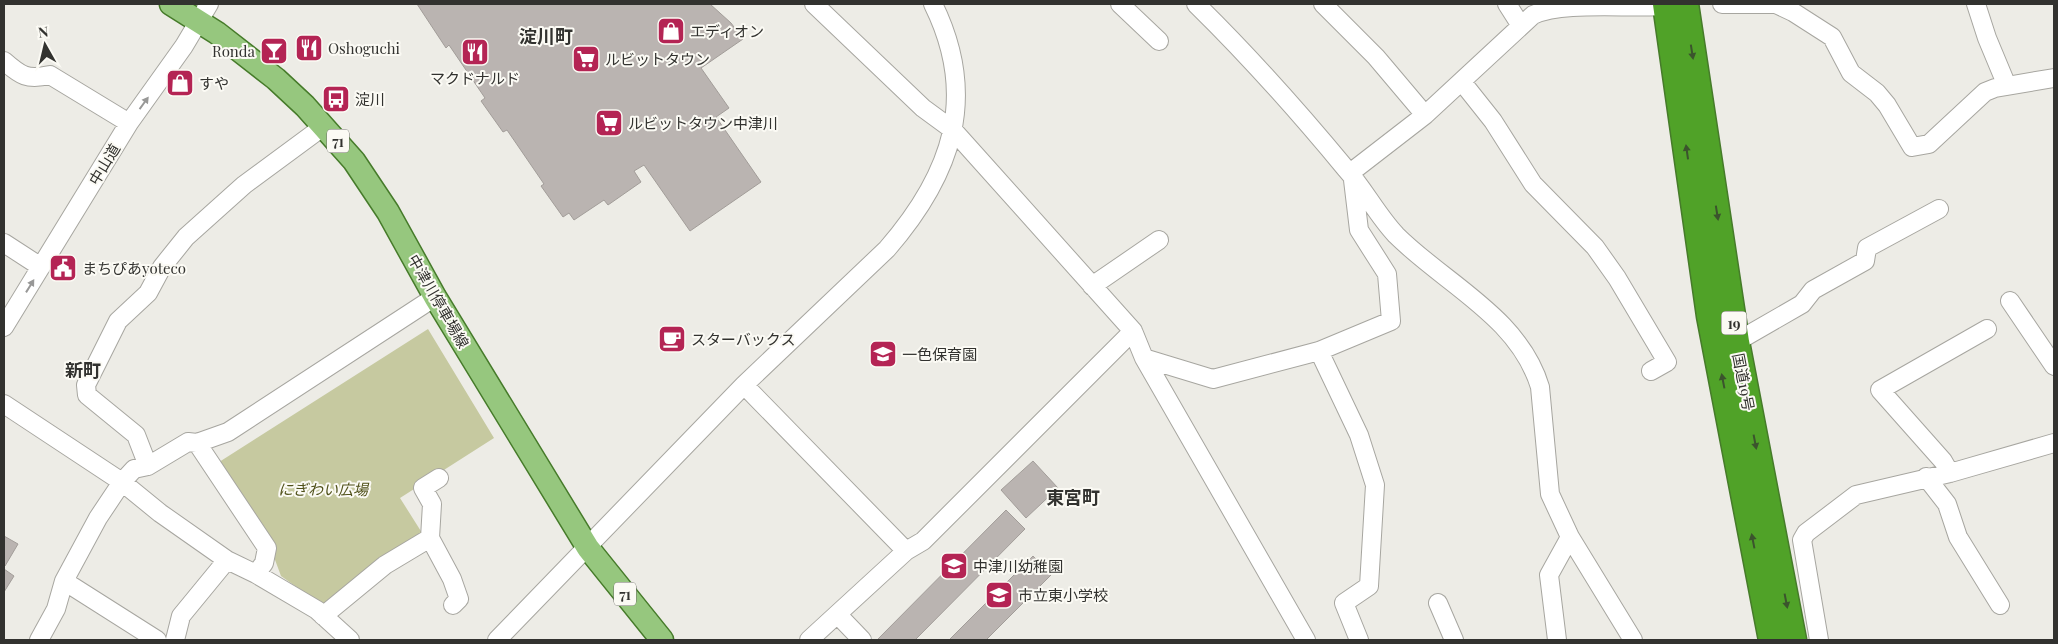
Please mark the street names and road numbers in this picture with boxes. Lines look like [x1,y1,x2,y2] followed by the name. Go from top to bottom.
[327,130,349,152] road number: 71
[84,140,124,188] street label: 中山道
[404,251,474,351] street label: 中津川停車場線
[1722,312,1746,334] road number: 19
[1729,352,1759,412] street label: 国道19号
[614,582,636,606] road number: 71

